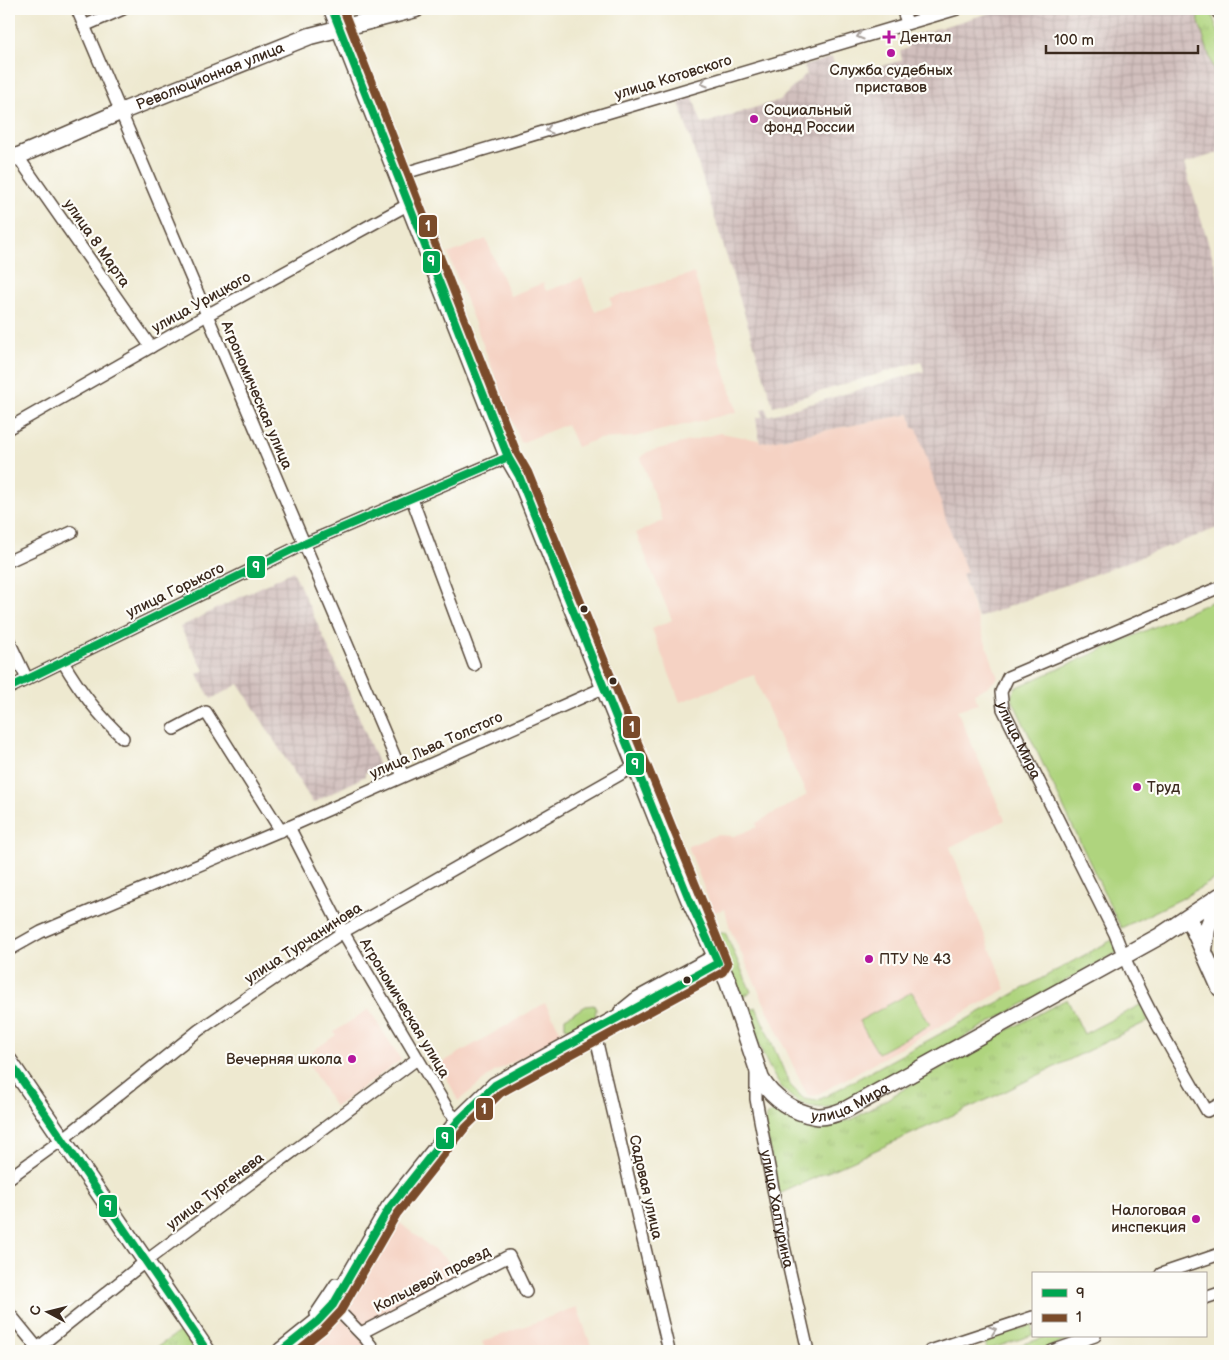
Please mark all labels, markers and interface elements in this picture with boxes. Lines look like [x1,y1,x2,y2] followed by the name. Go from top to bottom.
[1046,22,1199,54] scale bar
[900,28,952,47] place label: Дентал
[882,30,896,44] marker: Дентал
[856,31,864,41] one-way arrow
[1054,31,1094,50] text: 100 m
[133,38,287,115] street label: Революционная улица
[885,47,897,59] marker: Служба судебных приставов
[612,51,734,104] street label: улица Котовского
[829,61,953,97] place label: Служба судебных приставов
[701,78,709,88] one-way arrow
[764,101,855,137] place label: Социальный фонд России
[748,113,760,125] marker: Социальный фонд России
[545,124,553,134] one-way arrow
[59,195,134,291] street label: улица 8 Марта
[418,214,438,238] line badge: 1
[425,218,431,235] text: 1
[422,250,441,274] line badge: 9
[427,253,435,270] text: 9
[149,267,254,337] street label: улица Урицкого
[216,317,297,473] street label: Агрономическая улица
[246,555,266,579] line badge: 9
[123,559,227,622] street label: улица Горького
[252,559,260,576] text: 9
[579,604,589,614] unlabelled marker
[608,676,618,686] unlabelled marker
[992,701,1045,782] street label: улица Мира
[367,708,506,783] street label: улица Льва Толстого
[622,715,641,739] line badge: 1
[629,719,635,736] text: 1
[625,752,645,776] line badge: 9
[631,756,639,773] text: 9
[1147,778,1180,797] place label: Труд
[1131,781,1143,793] marker: Труд
[241,898,366,988] street label: улица Турчанинова
[355,934,454,1082] street label: Агрономическая улица
[879,950,951,969] place label: ПТУ № 43
[863,953,875,965] marker: ПТУ № 43
[682,975,692,985] unlabelled marker
[226,1050,342,1069] place label: Вечерняя школа
[346,1053,358,1065] marker: Вечерняя школа
[810,1078,893,1127] street label: улица Мира
[475,1097,494,1121] line badge: 1
[481,1101,487,1118] text: 1
[435,1126,455,1150] line badge: 9
[441,1130,449,1147] text: 9
[624,1133,667,1241] street label: Садовая улица
[163,1148,268,1234] street label: улица Тургенева
[756,1148,798,1270] street label: улица Халтурина
[98,1194,118,1218] line badge: 9
[104,1198,112,1215] text: 9
[1111,1201,1186,1237] place label: Налоговая инспекция
[1190,1213,1202,1225] marker: Налоговая инспекция
[371,1242,494,1317] street label: Кольцевой проезд
[1032,1272,1206,1338] legend
[1076,1284,1085,1303] text: 9
[22,1288,72,1338] north arrow
[27,1304,45,1316] text: С
[1076,1308,1082,1327] text: 1
[988,1326,997,1336] one-way arrow

